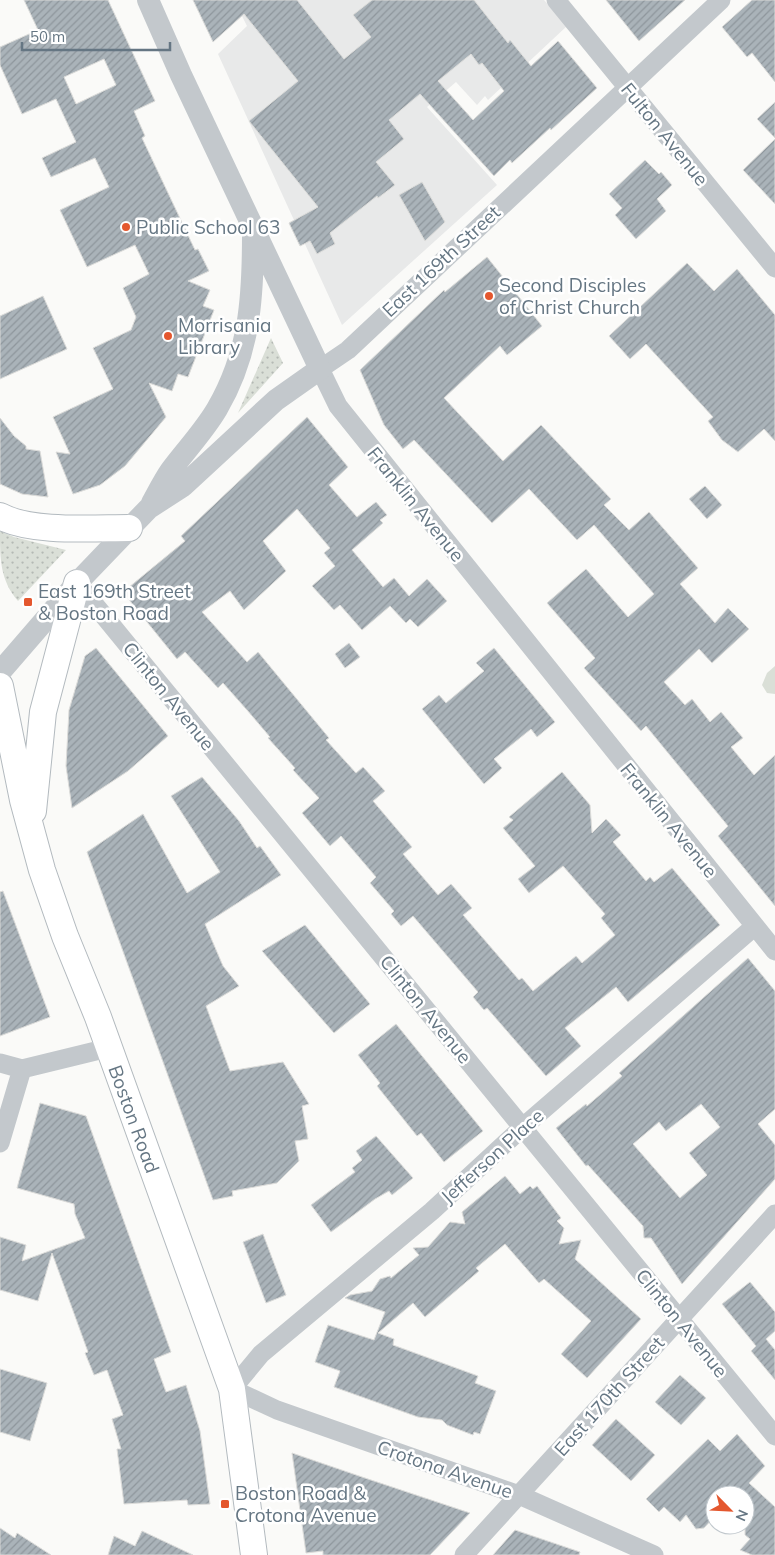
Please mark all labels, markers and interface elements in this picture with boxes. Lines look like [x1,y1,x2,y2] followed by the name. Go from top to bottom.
[22,20,170,52] scale bar
[30,27,65,46] text: 50 m
[616,78,714,190] street label: Fulton Avenue
[377,200,505,322] street label: East 169th Street
[136,215,280,239] place label: Public School 63
[120,221,132,233] marker: Public School 63
[499,273,646,319] place label: Second Disciples of Christ Church
[483,290,495,302] marker: Second Disciples of Christ Church
[178,313,271,359] place label: Morrisania Library
[162,330,174,342] marker: Morrisania Library
[362,442,470,566] street label: Franklin Avenue
[38,579,191,625] place label: East 169th Street & Boston Road
[22,596,34,608] marker: East 169th Street & Boston Road
[118,637,220,755] street label: Clinton Avenue
[615,758,723,882] street label: Franklin Avenue
[375,950,477,1068] street label: Clinton Avenue
[103,1062,165,1176] street label: Boston Road
[436,1104,548,1208] street label: Jefferson Place
[631,1264,733,1382] street label: Clinton Avenue
[549,1331,669,1461] street label: East 170th Street
[374,1435,516,1503] street label: Crotona Avenue
[235,1481,377,1527] place label: Boston Road & Crotona Avenue
[705,1485,755,1535] north arrow
[219,1498,231,1510] marker: Boston Road & Crotona Avenue
[732,1507,752,1524] text: N

